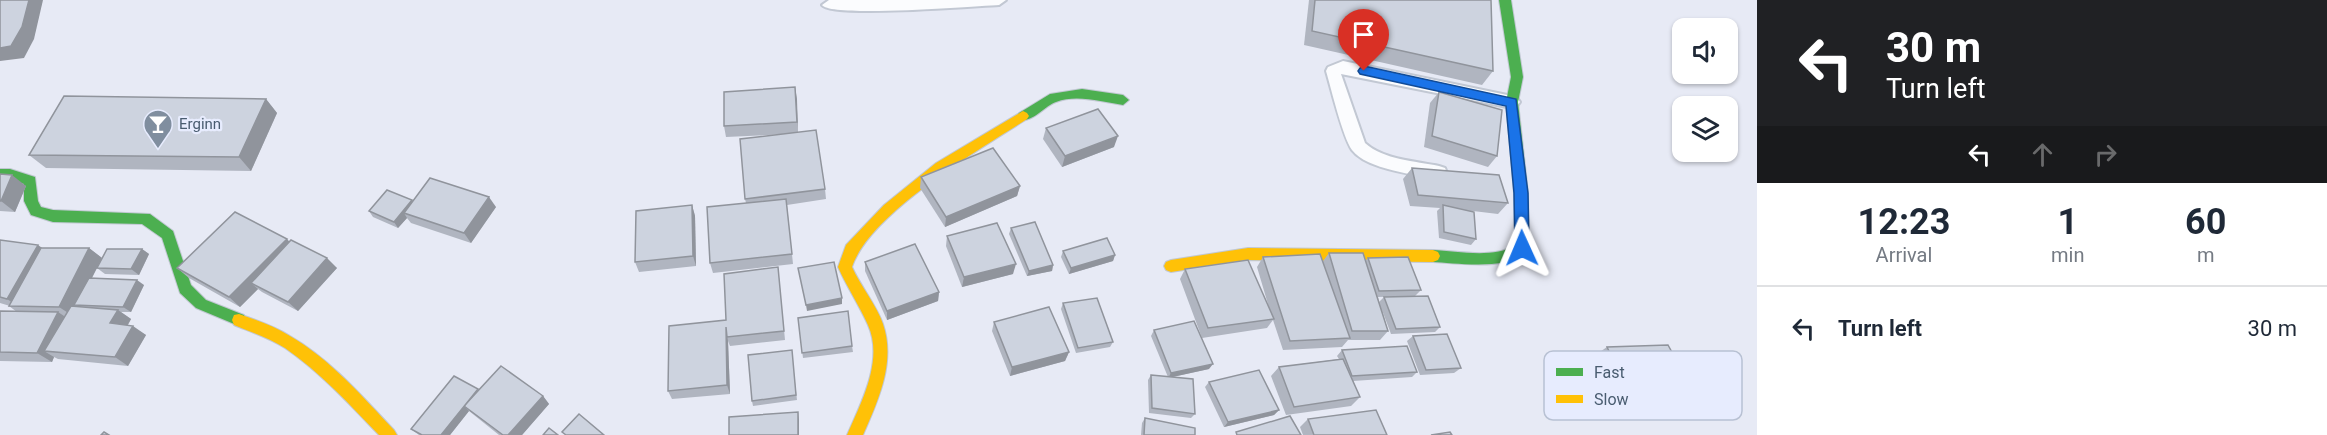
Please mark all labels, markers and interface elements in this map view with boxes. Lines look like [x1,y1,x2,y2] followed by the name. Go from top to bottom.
[1338,9,1389,71] pin
[1347,18,1380,51] icon: arrive
[1672,18,1738,162] map controls
[1672,18,1738,84] button: sound
[1886,23,1981,72] text: 30 m
[1787,24,1865,102] icon: left
[1886,73,1986,105] text: Turn left
[1672,96,1738,162] button: layers
[142,108,174,150] bar icon: Erginn
[179,115,221,133] place label: Erginn
[1963,138,1996,171] icon: left
[2026,138,2059,171] icon: ahead
[2089,138,2122,171] icon: right
[1858,201,1950,243] text: 12:23
[2057,201,2078,243] text: 1
[2185,201,2226,243] text: 60
[1490,216,1554,280] position arrow
[1876,243,1932,267] text: Arrival
[2051,243,2084,267] text: min
[2197,243,2214,267] text: m
[1787,312,1820,345] icon: left
[1838,316,1922,341] text: Turn left
[2248,316,2297,341] text: 30 m
[1544,351,1742,420] legend
[1594,363,1625,382] text: Fast
[1594,390,1629,409] text: Slow

